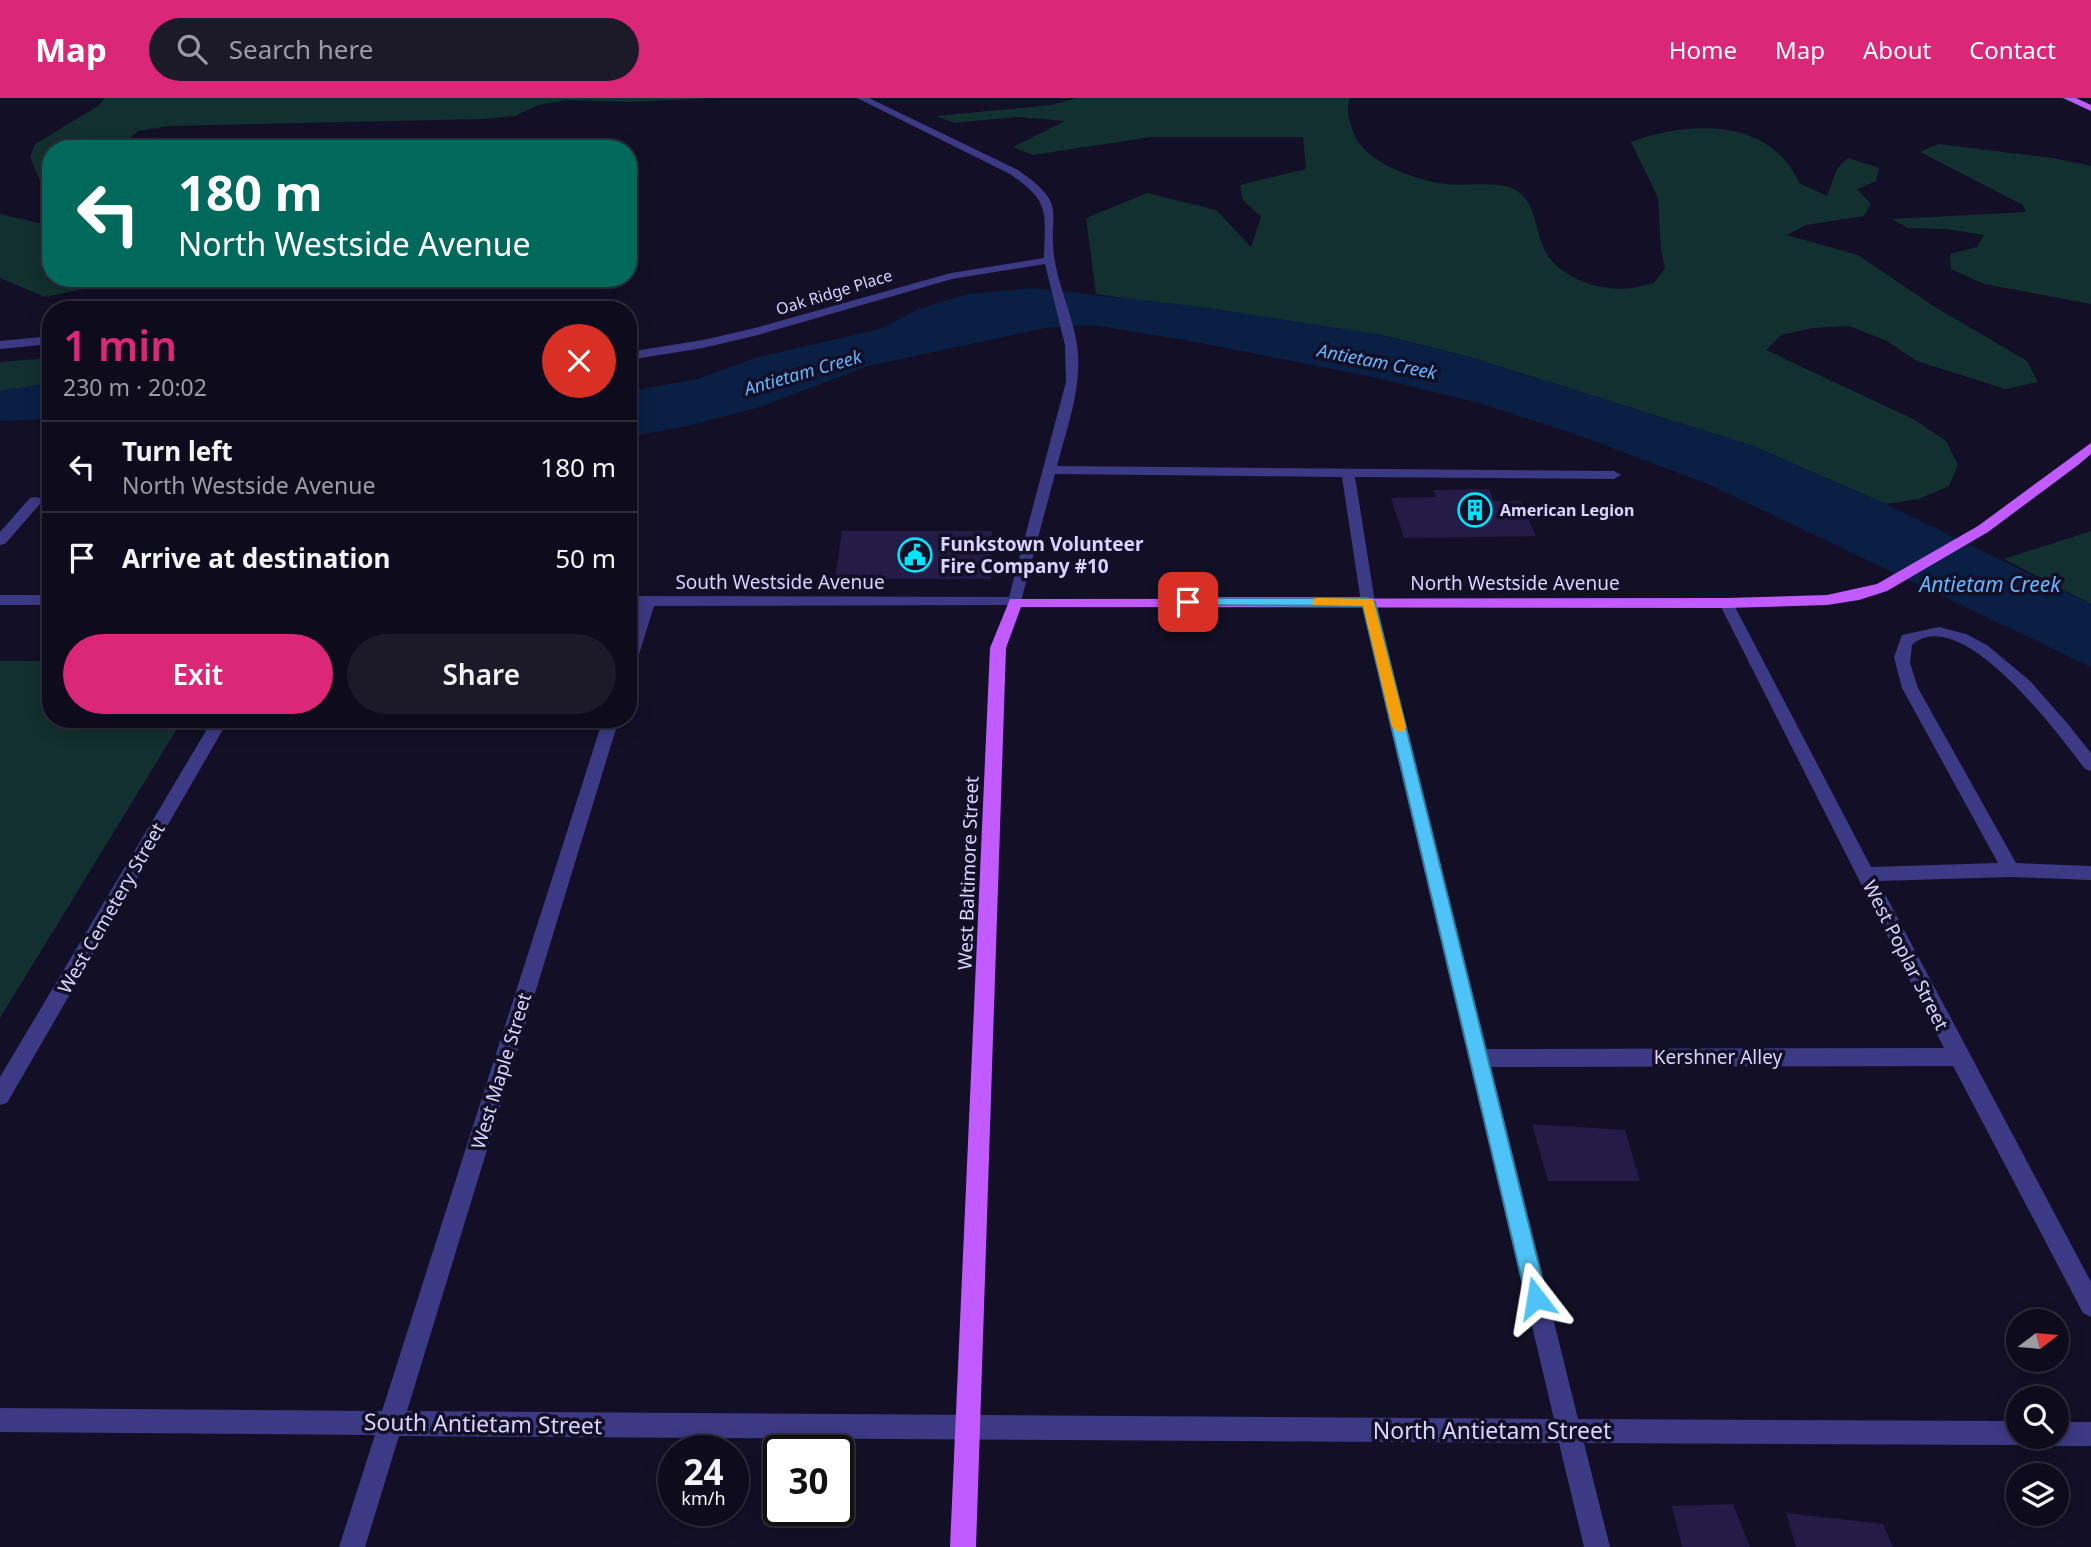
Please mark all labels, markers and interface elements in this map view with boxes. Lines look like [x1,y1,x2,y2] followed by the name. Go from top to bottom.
[149,18,639,81] search box
[35,27,107,72] text: Map
[173,30,211,68] icon: search
[229,31,373,67] text: Search here
[1669,33,1737,66] text: Home
[1775,33,1825,66] text: Map
[1863,33,1931,66] text: About
[1969,33,2056,66] text: Contact
[178,159,323,225] text: 180 m
[63,168,154,259] icon: left
[178,222,531,265] text: North Westside Avenue
[773,264,895,320] street label: Oak Ridge Place
[63,316,177,373] text: 1 min
[542,324,616,398] button: close
[1314,337,1440,385] water label: Antietam Creek
[739,344,865,401] water label: Antietam Creek
[63,371,207,403] text: 230 m · 20:02
[122,433,233,469] text: Turn left
[63,448,101,486] icon: left
[540,449,616,485] text: 180 m
[122,469,375,501] text: North Westside Avenue
[1456,491,1494,529] building icon: American Legion
[1500,499,1634,521] place label: American Legion
[940,531,1144,579] place label: Funkstown Volunteer Fire Company #10
[896,536,934,574] public building icon: Funkstown Volunteer Fire Company #10
[63,539,101,577] icon: arrive
[122,540,391,576] text: Arrive at destination
[555,540,616,576] text: 50 m
[675,569,885,595] street label: South Westside Avenue
[1410,570,1620,596] street label: North Westside Avenue
[1917,570,2062,598] water label: Antietam Creek
[1158,572,1218,632] pin
[1169,583,1207,621] icon: arrive
[63,634,333,714] button: Exit
[347,634,616,714] button: Share
[952,775,984,970] street label: West Baltimore Street
[51,818,171,998] street label: West Cemetery Street
[1857,876,1955,1035] street label: West Poplar Street
[465,990,537,1152] street label: West Maple Street
[1654,1044,1782,1070] street label: Kershner Alley
[1499,1261,1573,1335] position arrow
[2006,1309,2068,1372] north arrow
[2006,1309,2069,1526] map controls
[2006,1386,2069,1449] button: search
[364,1405,602,1441] street label: South Antietam Street
[1373,1414,1611,1446] street label: North Antietam Street
[763,1435,854,1526] speed limit sign: 30
[683,1448,724,1495] text: 24
[2006,1463,2069,1526] button: layers
[681,1486,726,1510] text: km/h

